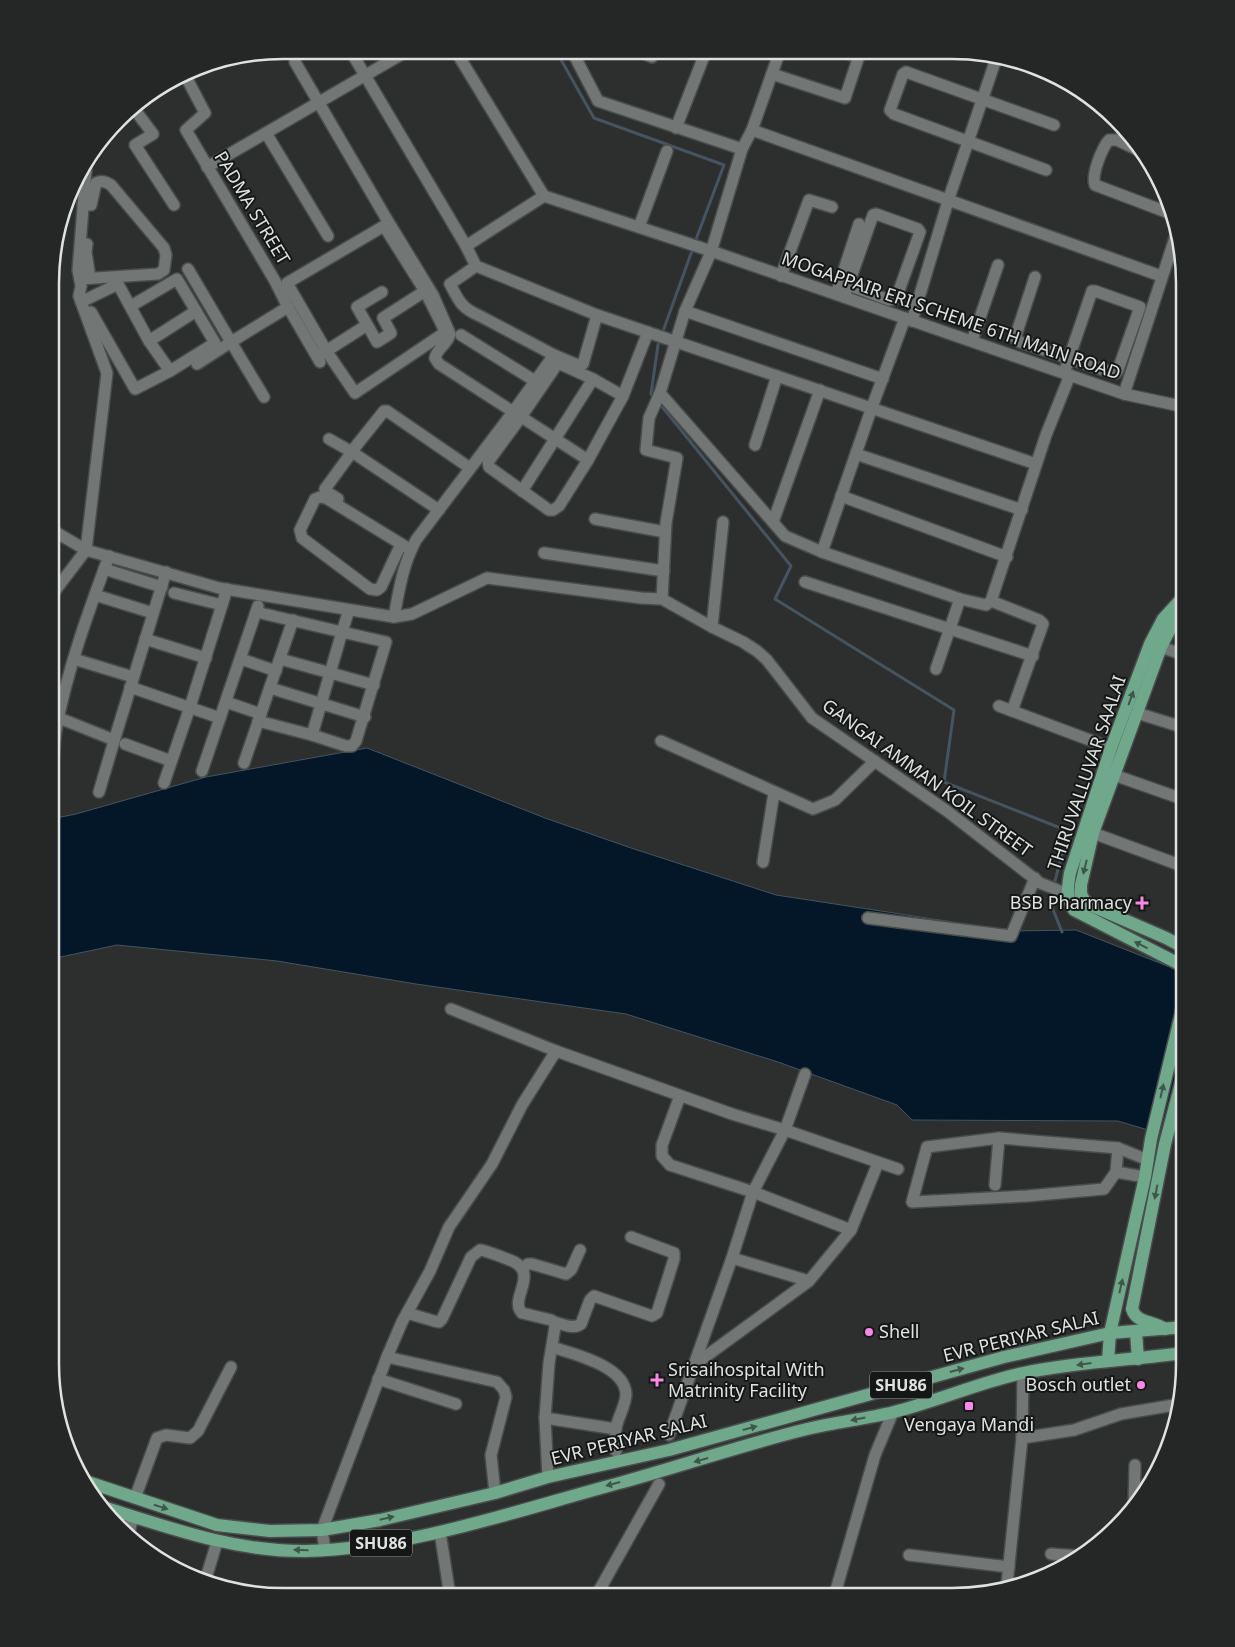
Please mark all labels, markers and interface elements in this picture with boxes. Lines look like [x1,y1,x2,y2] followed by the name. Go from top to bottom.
[210,146,296,269] street label: PADMA STREET
[779,246,1124,385] street label: MOGAPPAIR ERI SCHEME 6TH MAIN ROAD
[1041,672,1131,873] street label: THIRUVALLUVAR SAALAI
[1127,690,1135,705] one-way arrow
[818,693,1037,862] street label: GANGAI AMMAN KOIL STREET
[1081,859,1089,874] one-way arrow
[1010,890,1133,914] place label: BSB Pharmacy
[1136,897,1148,909] marker: BSB Pharmacy
[1134,941,1149,949] one-way arrow
[1158,1084,1166,1099] one-way arrow
[1151,1184,1159,1200] one-way arrow
[1117,1277,1125,1293] one-way arrow
[940,1305,1101,1367] street label: EVR PERIYAR SALAI
[879,1319,919,1343] place label: Shell
[863,1326,875,1338] marker: Shell
[668,1357,825,1402] place label: Srisaihospital With Matrinity Facility
[1076,1361,1092,1369] one-way arrow
[949,1366,964,1374] one-way arrow
[870,1372,932,1398] road number: SHU86
[1026,1372,1131,1396] place label: Bosch outlet
[650,1373,664,1387] marker: Srisaihospital With Matrinity Facility
[1135,1379,1147,1391] marker: Bosch outlet
[963,1400,975,1412] marker: Vengaya Mandi
[548,1408,709,1470] street label: EVR PERIYAR SALAI
[904,1412,1034,1436] place label: Vengaya Mandi
[851,1415,866,1423] one-way arrow
[742,1423,757,1431] one-way arrow
[694,1456,709,1464] one-way arrow
[606,1481,621,1489] one-way arrow
[154,1503,169,1511] one-way arrow
[380,1514,395,1522] one-way arrow
[350,1530,412,1556] road number: SHU86
[293,1546,309,1554] one-way arrow

